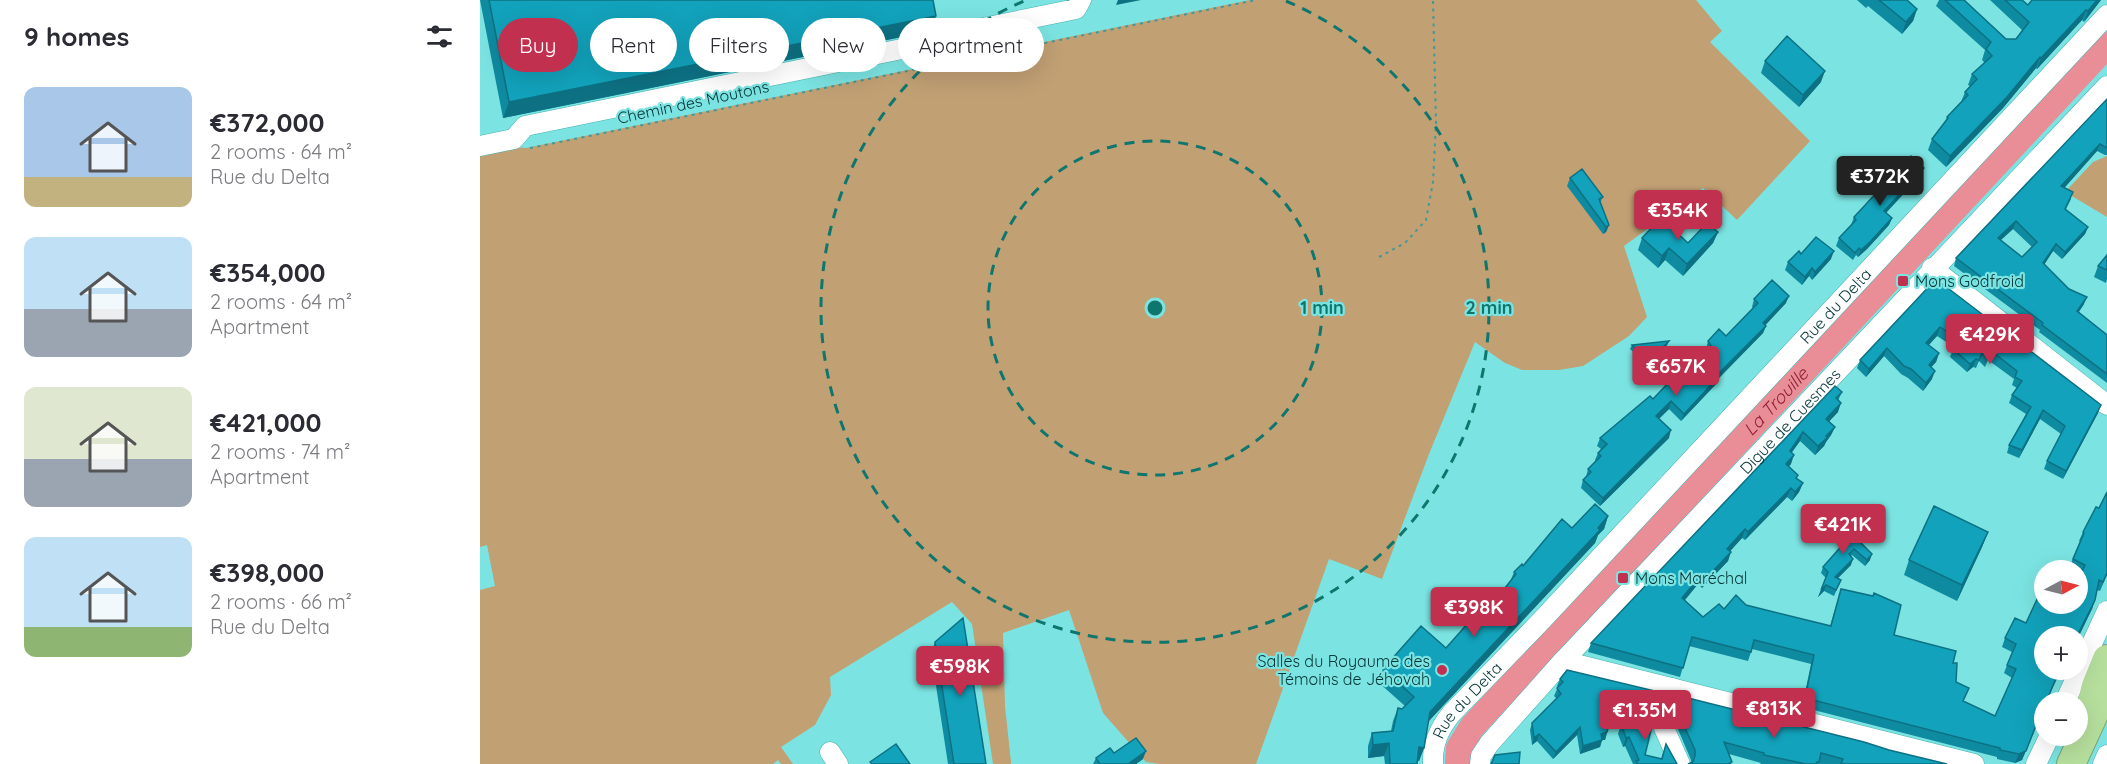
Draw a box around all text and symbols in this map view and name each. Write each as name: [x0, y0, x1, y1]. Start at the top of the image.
chip: Buy: [498, 18, 578, 72]
chip: Rent: [590, 18, 677, 72]
chip: Filters: [689, 18, 789, 72]
chip: New: [801, 18, 886, 72]
chip: Apartment: [898, 18, 1044, 72]
text: 9 homes: [24, 20, 129, 53]
icon: filters: [423, 20, 456, 53]
street label: Chemin des Moutons: [615, 76, 771, 128]
text: €372,000: [210, 106, 324, 139]
icon: home: [72, 111, 144, 183]
text: 2 rooms · 64 m²: [210, 139, 352, 164]
pin: €372K: [1838, 156, 1922, 207]
text: €372K: [1851, 163, 1909, 188]
text: Rue du Delta: [210, 164, 330, 189]
pin: €354K: [1636, 190, 1720, 241]
text: €354K: [1648, 197, 1708, 222]
text: €354,000: [210, 256, 326, 289]
icon: home: [72, 261, 144, 333]
street label: Rue du Delta: [1795, 264, 1875, 348]
place label: Mons Godfroid: [1915, 271, 2024, 291]
marker: Mons Godfroid: [1896, 274, 1910, 288]
text: 2 rooms · 64 m²: [210, 289, 352, 314]
text: 1 min: [1300, 296, 1344, 319]
text: 2 min: [1466, 296, 1512, 319]
centre of rings: [1145, 298, 1165, 318]
text: Apartment: [210, 314, 310, 339]
pin: €429K: [1948, 314, 2032, 365]
text: €429K: [1960, 321, 2020, 346]
pin: €657K: [1634, 346, 1718, 397]
text: €657K: [1646, 353, 1706, 378]
water label: La Trouille: [1738, 362, 1813, 440]
street label: Digue de Cuesmes: [1735, 364, 1845, 478]
text: €421,000: [210, 406, 322, 439]
icon: home: [72, 411, 144, 483]
text: 2 rooms · 74 m²: [210, 439, 350, 464]
text: Apartment: [210, 464, 310, 489]
pin: €421K: [1801, 504, 1885, 555]
text: €421K: [1815, 511, 1871, 536]
text: €398,000: [210, 556, 324, 589]
north arrow: [2034, 560, 2088, 614]
map controls: [2034, 560, 2088, 746]
icon: home: [72, 561, 144, 633]
place label: Mons Maréchal: [1635, 568, 1748, 588]
marker: Mons Maréchal: [1616, 571, 1630, 585]
pin: €398K: [1432, 587, 1516, 638]
text: 2 rooms · 66 m²: [210, 589, 352, 614]
text: €398K: [1445, 594, 1503, 619]
text: Rue du Delta: [210, 614, 330, 639]
button: +: [2034, 626, 2088, 680]
pin: €598K: [918, 646, 1002, 697]
place label: Salles du Royaume des Témoins de Jéhovah: [1258, 651, 1430, 689]
text: €598K: [930, 653, 990, 678]
street label: Rue du Delta: [1428, 658, 1506, 742]
marker: Salles du Royaume des Témoins de Jéhovah: [1435, 663, 1449, 677]
pin: €813K: [1732, 688, 1816, 739]
pin: €1.35M: [1596, 690, 1694, 741]
button: −: [2034, 692, 2088, 746]
text: €813K: [1746, 695, 1802, 720]
text: €1.35M: [1613, 697, 1677, 722]

